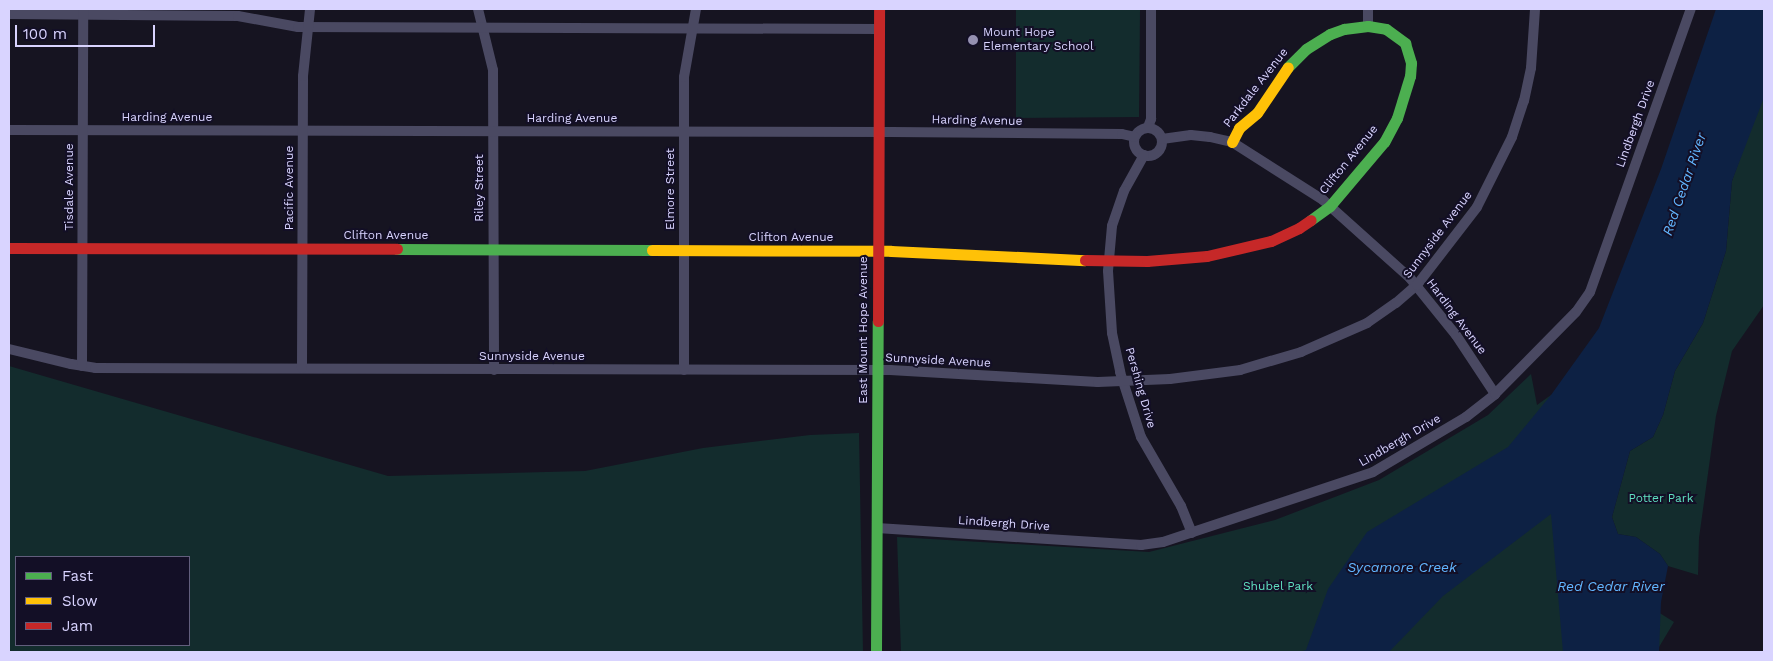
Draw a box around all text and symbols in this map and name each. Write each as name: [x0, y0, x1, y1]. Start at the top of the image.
scale bar: [18, 15, 158, 47]
text: 100 m: [23, 25, 67, 43]
place label: Mount Hope Elementary School: [983, 26, 1094, 54]
marker: Mount Hope Elementary School: [967, 34, 979, 46]
street label: Parkdale Avenue: [1220, 45, 1292, 131]
street label: Lindbergh Drive: [1613, 78, 1659, 170]
street label: Harding Avenue: [121, 111, 213, 125]
street label: Harding Avenue: [526, 112, 618, 126]
street label: Harding Avenue: [931, 113, 1023, 129]
street label: Clifton Avenue: [1317, 122, 1381, 198]
water label: Red Cedar River: [1659, 130, 1709, 238]
street label: Tisdale Avenue: [63, 143, 77, 231]
street label: Pacific Avenue: [283, 145, 297, 231]
street label: Elmore Street: [664, 148, 678, 230]
street label: Riley Street: [473, 154, 487, 222]
street label: Sunnyside Avenue: [1400, 188, 1476, 282]
street label: Clifton Avenue: [343, 229, 429, 243]
street label: Clifton Avenue: [748, 231, 834, 245]
street label: East Mount Hope Avenue: [857, 256, 871, 404]
street label: Harding Avenue: [1423, 276, 1489, 358]
street label: Pershing Drive: [1122, 346, 1158, 430]
street label: Sunnyside Avenue: [479, 350, 585, 364]
street label: Sunnyside Avenue: [885, 351, 991, 371]
street label: Lindbergh Drive: [1357, 412, 1443, 470]
park label: Potter Park: [1628, 492, 1694, 506]
street label: Lindbergh Drive: [958, 514, 1050, 534]
legend: [15, 556, 190, 646]
water label: Sycamore Creek: [1347, 559, 1457, 575]
text: Fast: [62, 567, 93, 585]
water label: Red Cedar River: [1557, 578, 1665, 594]
park label: Shubel Park: [1243, 580, 1313, 594]
text: Slow: [62, 592, 98, 610]
text: Jam: [62, 617, 93, 635]

